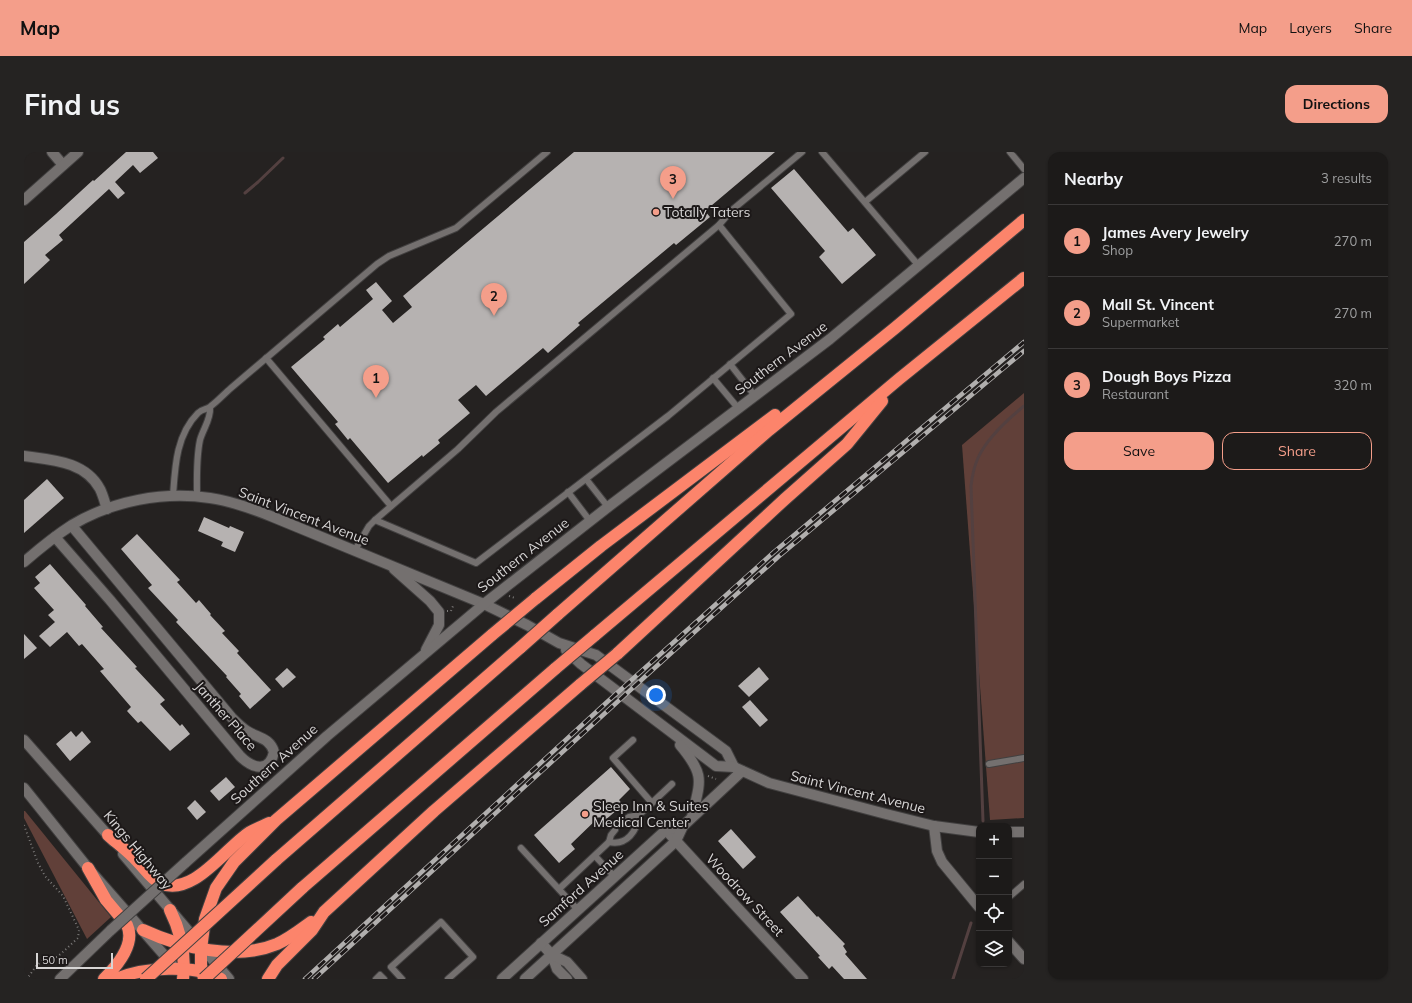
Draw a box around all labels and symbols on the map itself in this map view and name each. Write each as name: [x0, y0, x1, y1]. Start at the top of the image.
pin: 3: [660, 166, 686, 199]
place label: Totally Taters: [664, 203, 751, 221]
marker: Totally Taters: [651, 207, 661, 217]
pin: 2: [481, 283, 507, 316]
street label: Southern Avenue: [731, 317, 831, 399]
pin: 1: [363, 365, 389, 398]
street label: Saint Vincent Avenue: [236, 483, 372, 549]
street label: Southern Avenue: [474, 514, 572, 596]
street label: Janther Place: [191, 678, 261, 754]
your location: [646, 685, 666, 705]
street label: Southern Avenue: [227, 720, 321, 808]
street label: Saint Vincent Avenue: [789, 767, 927, 817]
place label: Sleep Inn & Suites Medical Center: [593, 797, 709, 831]
street label: Kings Highway: [100, 807, 177, 894]
marker: Sleep Inn & Suites Medical Center: [580, 809, 590, 819]
street label: Samford Avenue: [535, 845, 627, 931]
street label: Woodrow Street: [702, 850, 788, 940]
scale bar: [36, 951, 113, 970]

